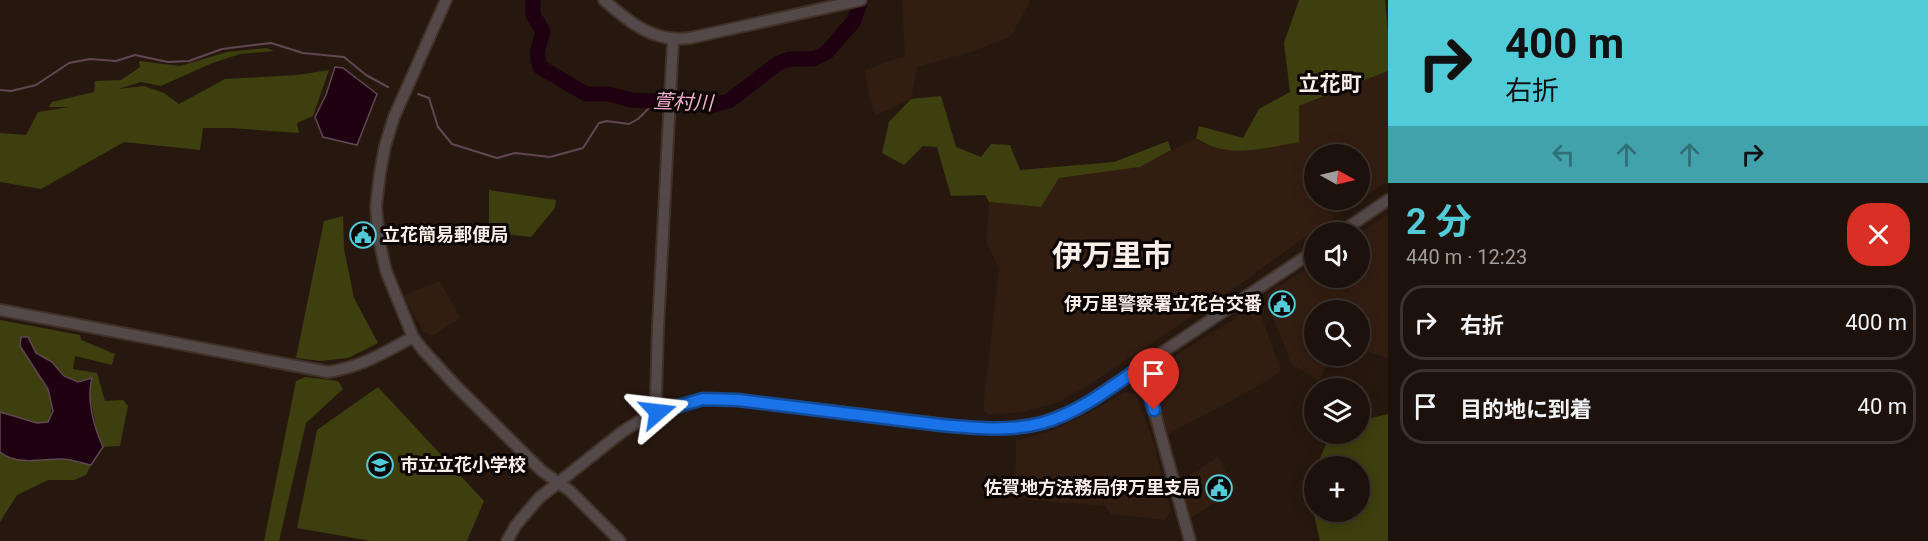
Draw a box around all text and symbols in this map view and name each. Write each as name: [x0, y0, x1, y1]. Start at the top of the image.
text: 400 m: [1505, 19, 1624, 68]
icon: right: [1406, 24, 1484, 102]
district label: 立花町: [1299, 72, 1362, 96]
text: 右折: [1505, 75, 1559, 107]
water label: 萱村川: [653, 89, 715, 115]
icon: left: [1547, 138, 1580, 171]
icon: ahead: [1610, 138, 1643, 171]
icon: ahead: [1673, 138, 1706, 171]
icon: right: [1736, 138, 1769, 171]
north arrow: [1304, 144, 1370, 210]
map controls: [1304, 144, 1370, 522]
text: 2 分: [1406, 201, 1472, 243]
button: close: [1847, 203, 1910, 266]
public building icon: 立花簡易郵便局: [348, 220, 378, 250]
button: sound: [1304, 222, 1370, 288]
place label: 立花簡易郵便局: [382, 224, 508, 245]
district label: 伊万里市: [1052, 238, 1172, 273]
text: 440 m · 12:23: [1406, 245, 1527, 269]
public building icon: 伊万里警察署立花台交番: [1267, 289, 1297, 319]
place label: 伊万里警察署立花台交番: [1064, 293, 1262, 314]
button: search: [1304, 300, 1370, 366]
icon: right: [1409, 306, 1442, 339]
text: 400 m: [1845, 310, 1907, 335]
text: 右折: [1460, 313, 1504, 338]
pin: [1128, 348, 1179, 410]
icon: arrive: [1137, 357, 1170, 390]
button: layers: [1304, 378, 1370, 444]
position arrow: [626, 380, 690, 444]
icon: arrive: [1409, 390, 1442, 423]
text: 40 m: [1858, 394, 1907, 419]
text: 目的地に到着: [1460, 397, 1592, 422]
school or university icon: 市立立花小学校: [365, 450, 395, 480]
place label: 市立立花小学校: [400, 454, 526, 475]
button: +: [1304, 456, 1370, 522]
public building icon: 佐賀地方法務局伊万里支局: [1204, 473, 1234, 503]
place label: 佐賀地方法務局伊万里支局: [984, 477, 1200, 498]

